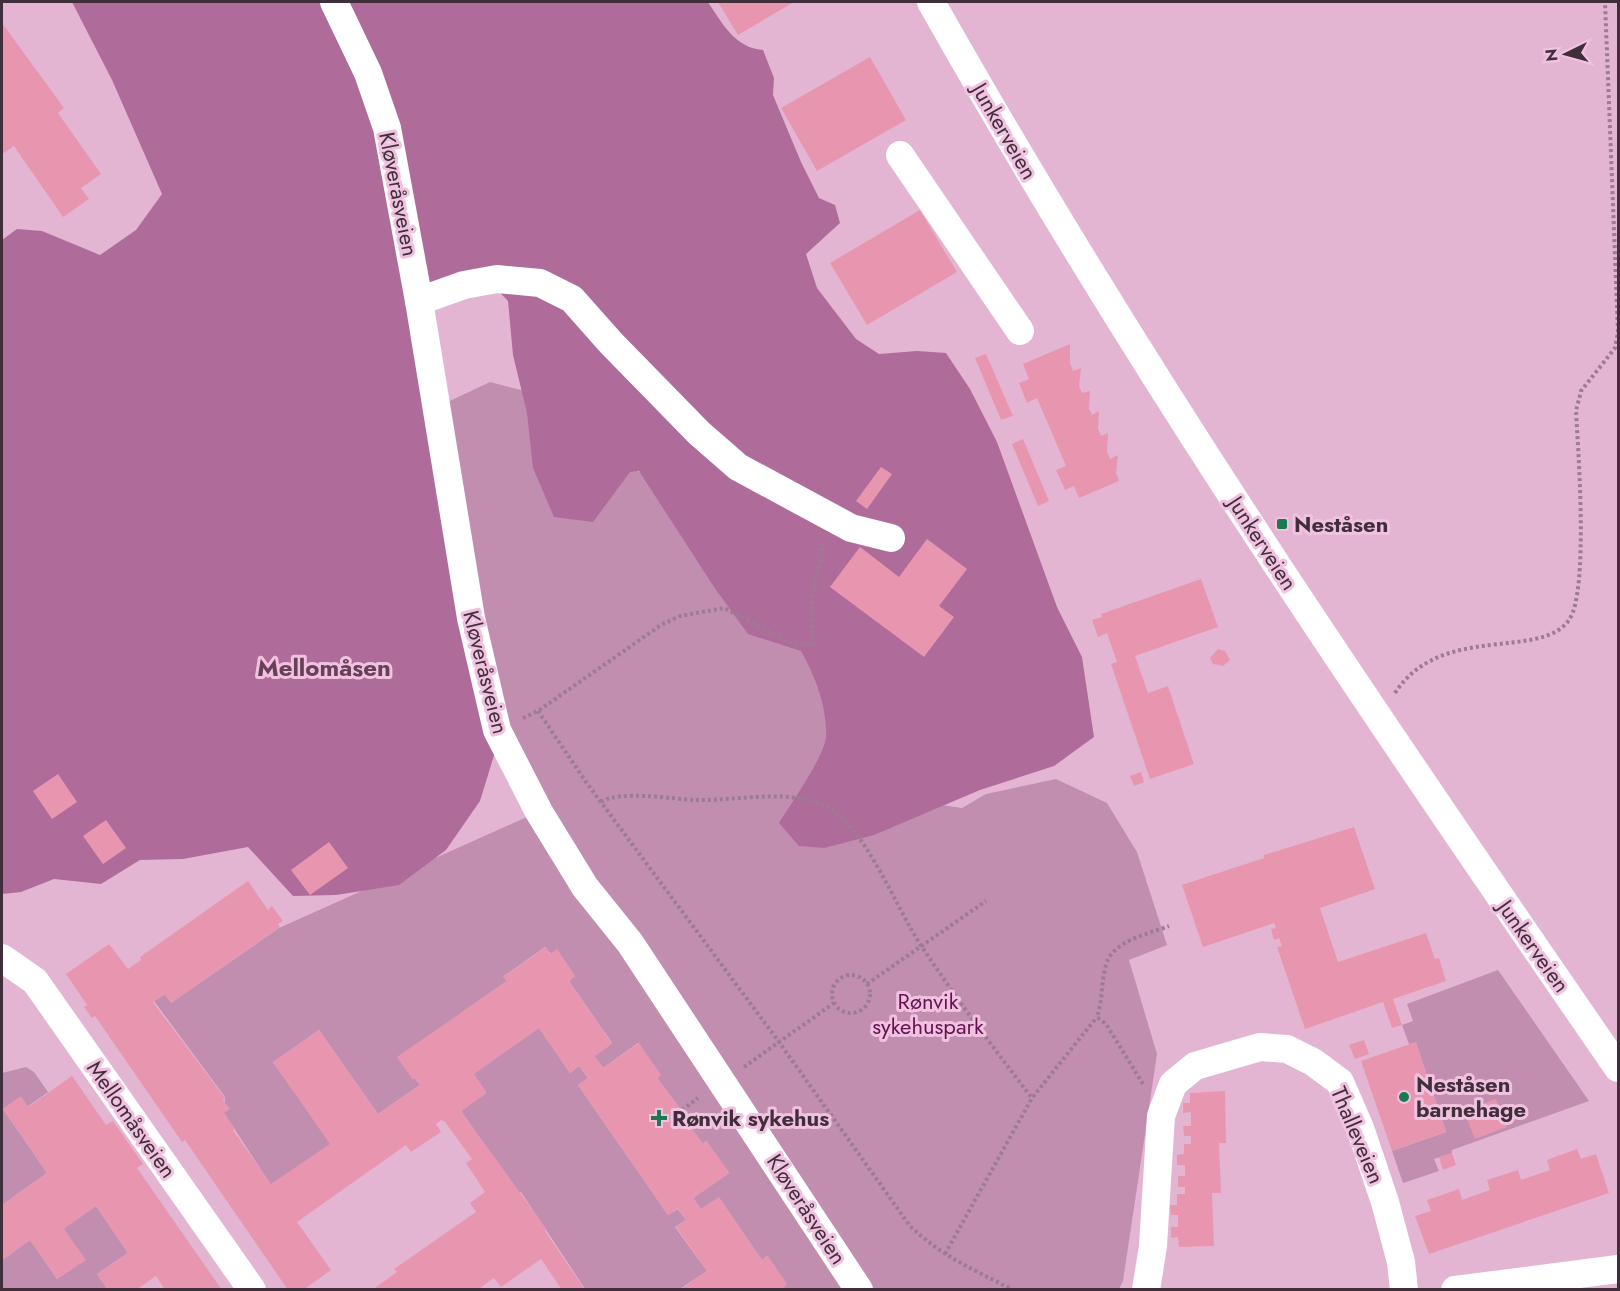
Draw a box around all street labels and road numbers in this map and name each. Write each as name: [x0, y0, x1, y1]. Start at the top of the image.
street label: Junkerveien: [963, 74, 1045, 185]
street label: Kløveråsveien: [371, 129, 427, 259]
street label: Junkerveien: [1219, 487, 1305, 596]
street label: Kløveråsveien: [455, 607, 517, 737]
street label: Junkerveien: [1489, 891, 1578, 999]
street label: Mellomåsveien: [80, 1054, 184, 1184]
street label: Thalleveien: [1323, 1081, 1393, 1189]
street label: Kløveråsveien: [759, 1147, 855, 1271]

